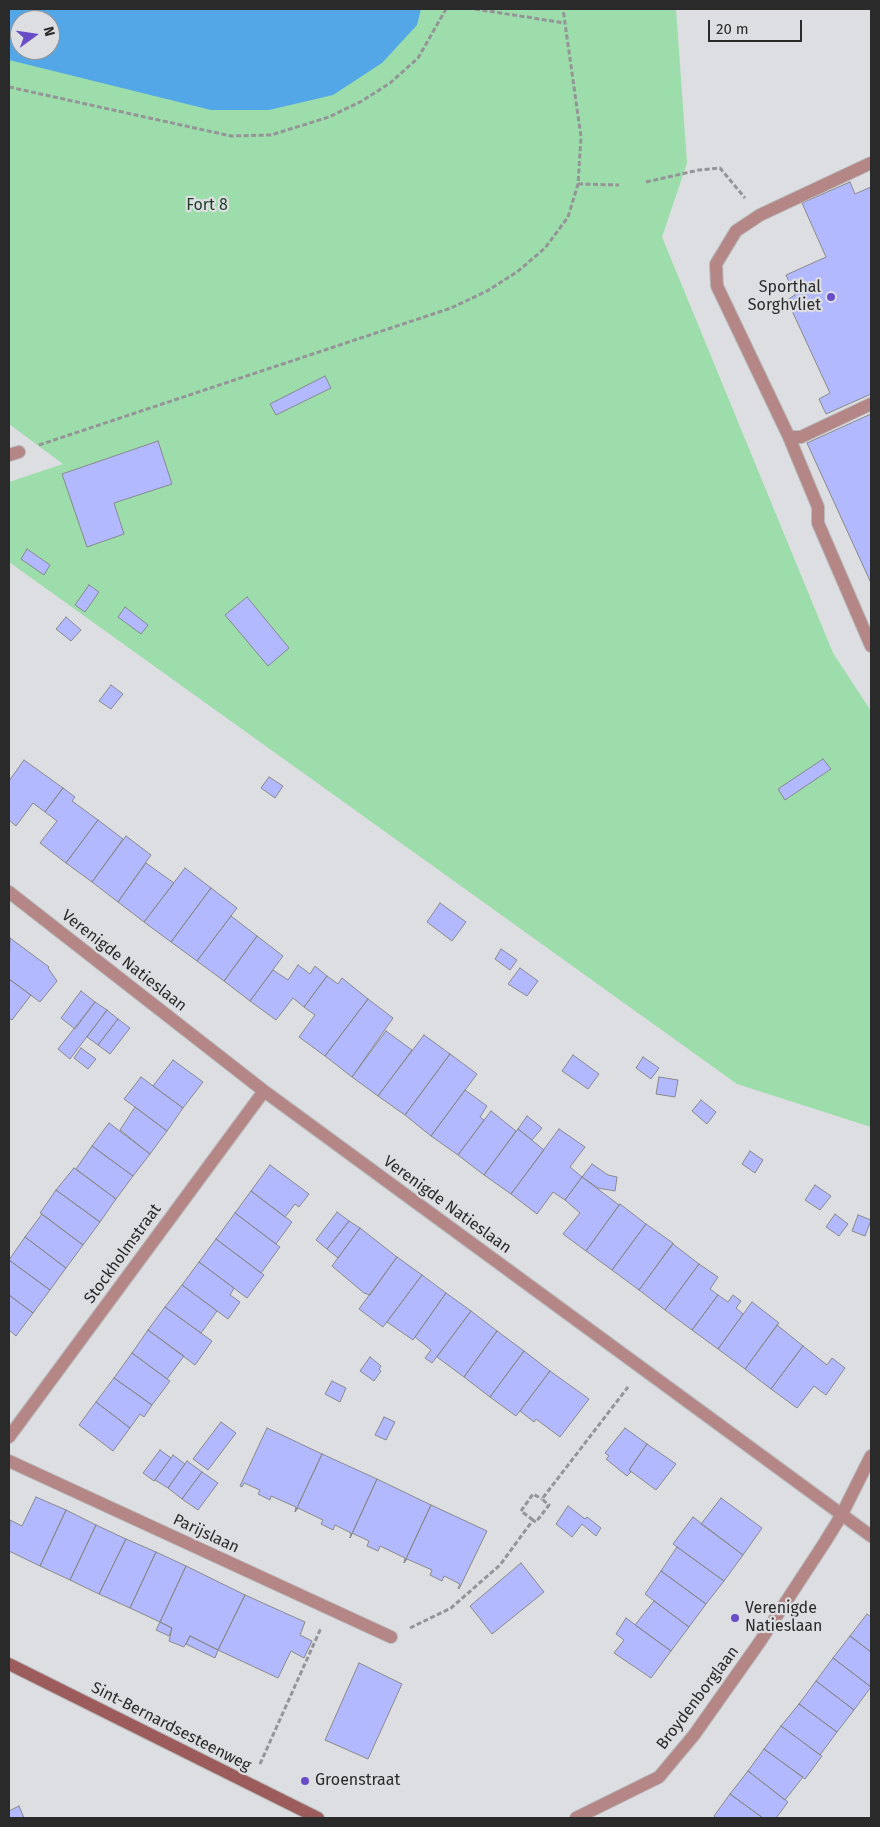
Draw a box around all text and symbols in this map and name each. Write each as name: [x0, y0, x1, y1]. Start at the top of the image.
north arrow: [10, 10, 60, 60]
scale bar: [710, 10, 804, 42]
text: 20 m: [716, 20, 749, 38]
text: N: [40, 25, 58, 38]
park label: Fort 8: [186, 196, 228, 216]
place label: Sporthal Sorghvliet: [748, 278, 821, 316]
marker: Sporthal Sorghvliet: [825, 291, 837, 303]
street label: Verenigde Natieslaan: [58, 906, 190, 1016]
street label: Verenigde Natieslaan: [379, 1152, 515, 1258]
street label: Stockholmstraat: [80, 1200, 166, 1308]
street label: Parijslaan: [170, 1510, 242, 1558]
place label: Verenigde Natieslaan: [745, 1599, 822, 1637]
marker: Verenigde Natieslaan: [729, 1612, 741, 1624]
street label: Broydenborglaan: [653, 1642, 743, 1754]
street label: Sint-Bernardsesteenweg: [88, 1678, 254, 1776]
place label: Groenstraat: [315, 1771, 400, 1791]
marker: Groenstraat: [299, 1775, 311, 1787]

